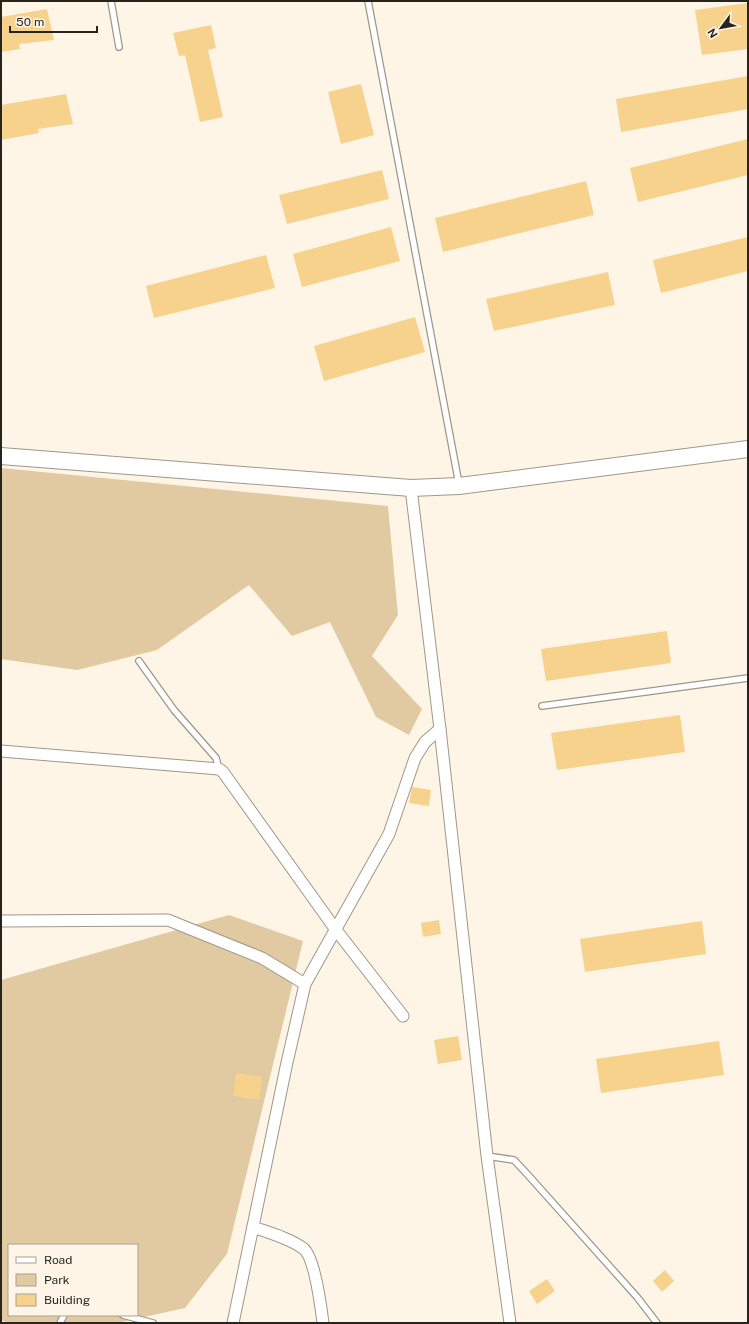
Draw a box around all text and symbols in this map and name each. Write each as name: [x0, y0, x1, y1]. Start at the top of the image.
scale bar: [10, 8, 97, 34]
north arrow: [701, 8, 741, 48]
text: 50 m: [16, 15, 44, 29]
text: N: [705, 26, 720, 40]
legend: [8, 1244, 138, 1316]
text: Road: [44, 1253, 72, 1267]
text: Park: [44, 1273, 70, 1287]
text: Building: [44, 1293, 90, 1307]

